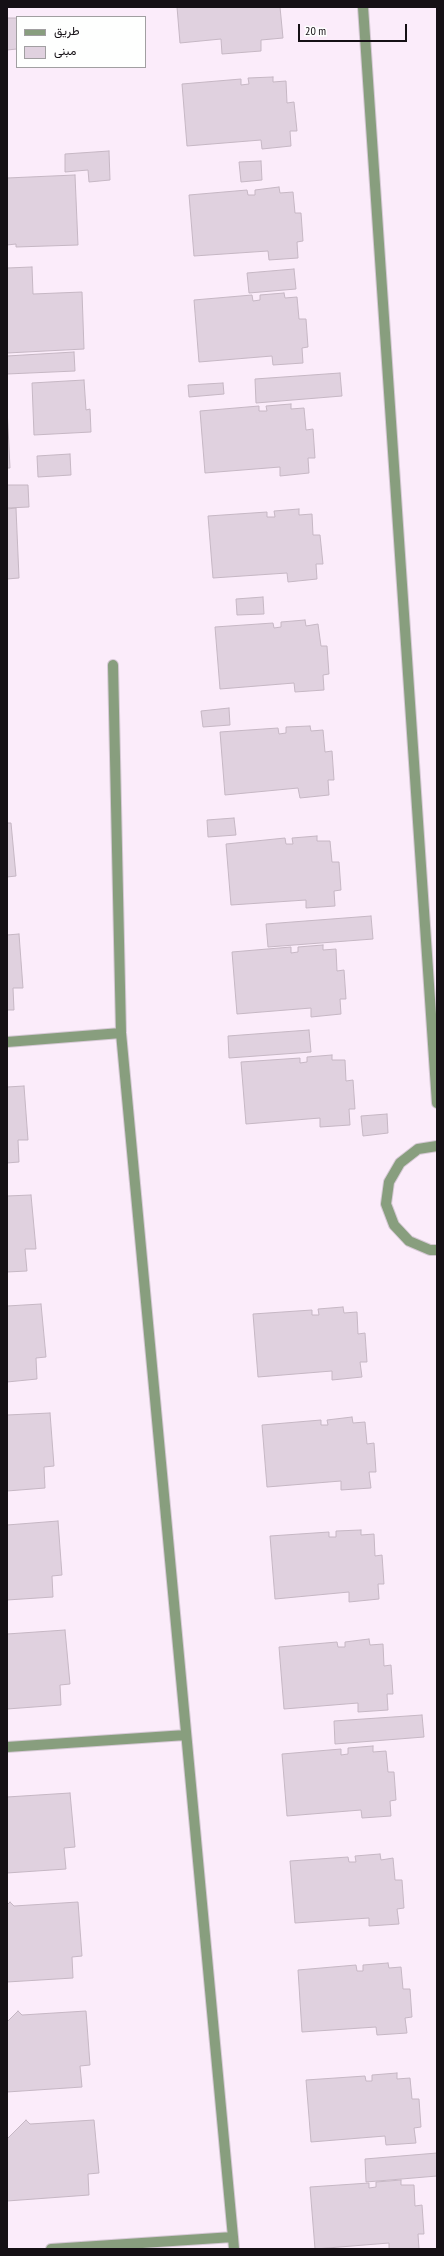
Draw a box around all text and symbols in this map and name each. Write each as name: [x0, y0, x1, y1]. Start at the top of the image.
legend: [16, 16, 146, 68]
scale bar: [300, 16, 409, 42]
text: طريق: [54, 23, 79, 38]
text: 20 m: [305, 23, 326, 38]
text: مبنى: [54, 43, 76, 58]

